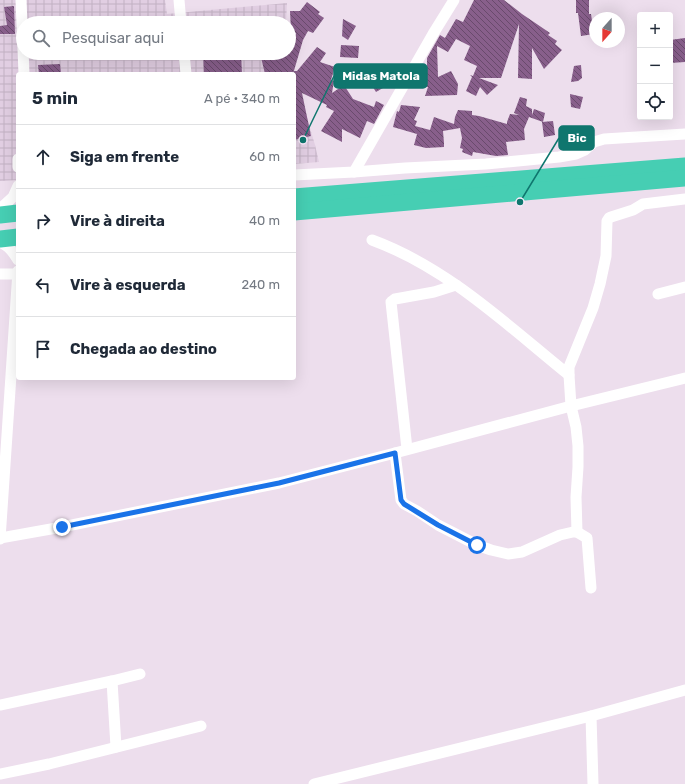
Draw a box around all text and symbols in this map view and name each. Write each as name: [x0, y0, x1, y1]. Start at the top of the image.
north arrow: [589, 12, 625, 48]
map controls: [637, 12, 673, 120]
button: +: [637, 12, 673, 48]
search box: [16, 16, 296, 60]
icon: search: [30, 27, 52, 49]
text: Pesquisar aqui: [62, 29, 164, 47]
button: −: [637, 48, 673, 84]
callout: Midas Matola: [334, 64, 427, 88]
text: Midas Matola: [342, 69, 420, 83]
button: locate: [637, 84, 673, 120]
text: 5 min: [32, 88, 78, 108]
text: A pé · 340 m: [204, 91, 280, 106]
callout: Bic: [559, 126, 594, 150]
text: Bic: [568, 131, 586, 145]
icon: ahead: [32, 146, 54, 168]
text: Siga em frente: [70, 148, 179, 166]
text: 60 m: [249, 149, 280, 164]
icon: right: [32, 210, 54, 232]
text: Vire à direita: [70, 212, 165, 230]
text: 40 m: [249, 213, 280, 228]
icon: left: [32, 274, 54, 296]
text: Vire à esquerda: [70, 276, 186, 294]
text: 240 m: [241, 277, 280, 292]
icon: arrive: [32, 338, 54, 360]
text: Chegada ao destino: [70, 340, 217, 358]
route end: [53, 518, 71, 536]
route start: [468, 536, 486, 554]

